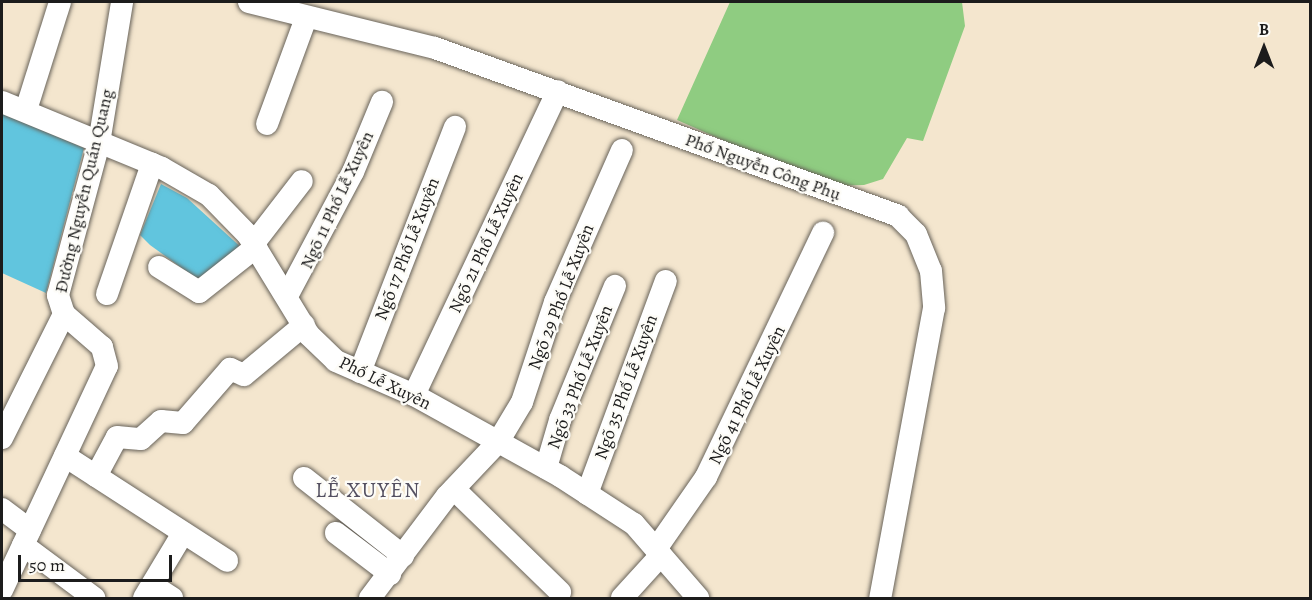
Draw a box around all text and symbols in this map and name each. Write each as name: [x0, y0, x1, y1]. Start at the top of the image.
north arrow: [1234, 18, 1294, 78]
text: B: [1259, 19, 1269, 41]
street label: Đường Nguyễn Quán Quang: [50, 87, 118, 295]
street label: Ngõ 11 Phố Lễ Xuyên: [296, 128, 378, 272]
street label: Phố Nguyễn Công Phụ: [682, 129, 844, 205]
street label: Ngõ 21 Phố Lễ Xuyên: [444, 170, 528, 316]
street label: Ngõ 17 Phố Lễ Xuyên: [370, 175, 444, 323]
street label: Ngõ 29 Phố Lễ Xuyên: [523, 221, 599, 373]
street label: Ngõ 33 Phố Lễ Xuyên: [543, 302, 617, 452]
street label: Ngõ 35 Phố Lễ Xuyên: [590, 312, 662, 462]
street label: Ngõ 41 Phố Lễ Xuyên: [704, 322, 790, 468]
street label: Phố Lễ Xuyên: [335, 351, 435, 415]
district label: LỄ XUYÊN: [315, 477, 421, 503]
scale bar: [21, 543, 176, 581]
text: 50 m: [29, 553, 65, 577]

